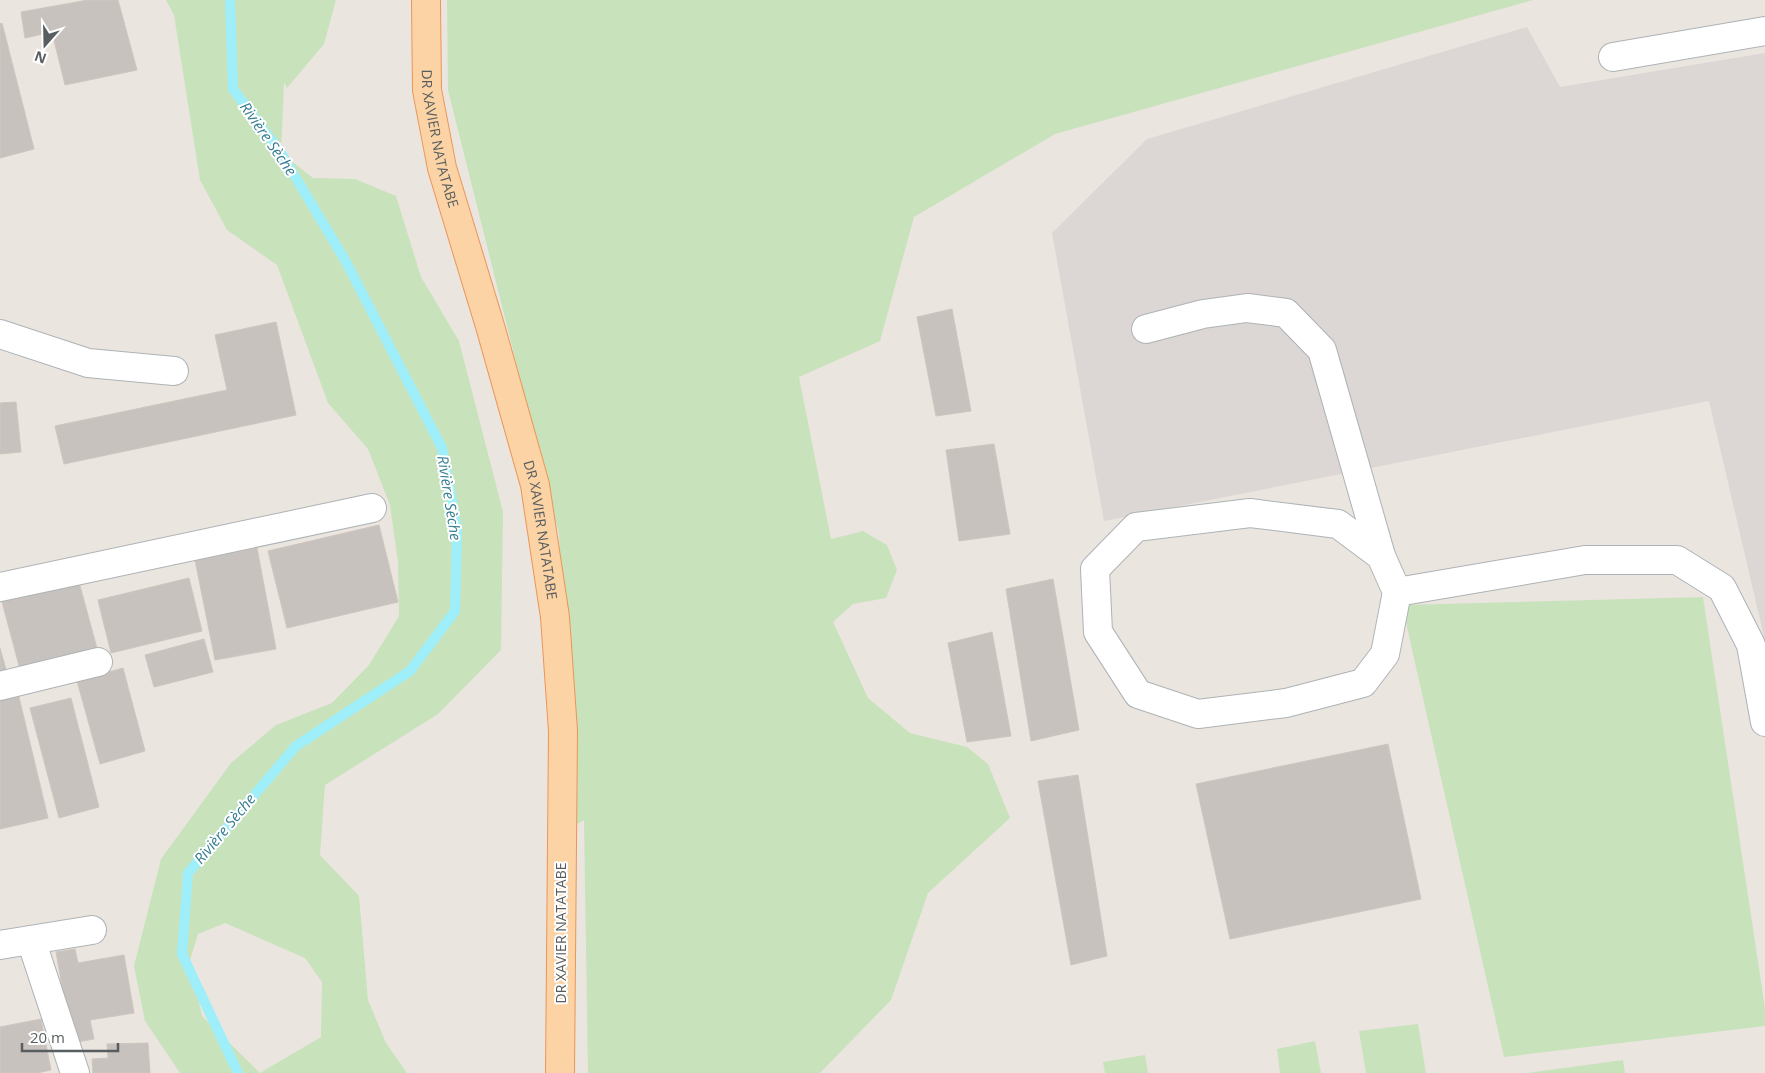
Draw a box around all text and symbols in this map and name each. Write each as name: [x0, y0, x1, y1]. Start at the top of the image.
north arrow: [20, 20, 70, 70]
text: N: [32, 47, 49, 69]
street label: DR XAVIER NATATABE: [418, 69, 464, 210]
water label: Rivière Sèche: [236, 98, 302, 180]
water label: Rivière Sèche: [433, 454, 467, 542]
street label: DR XAVIER NATATABE: [519, 458, 562, 601]
water label: Rivière Sèche: [189, 789, 260, 868]
street label: DR XAVIER NATATABE: [551, 862, 570, 1004]
scale bar: [22, 1020, 119, 1052]
text: 20 m: [30, 1027, 65, 1047]

